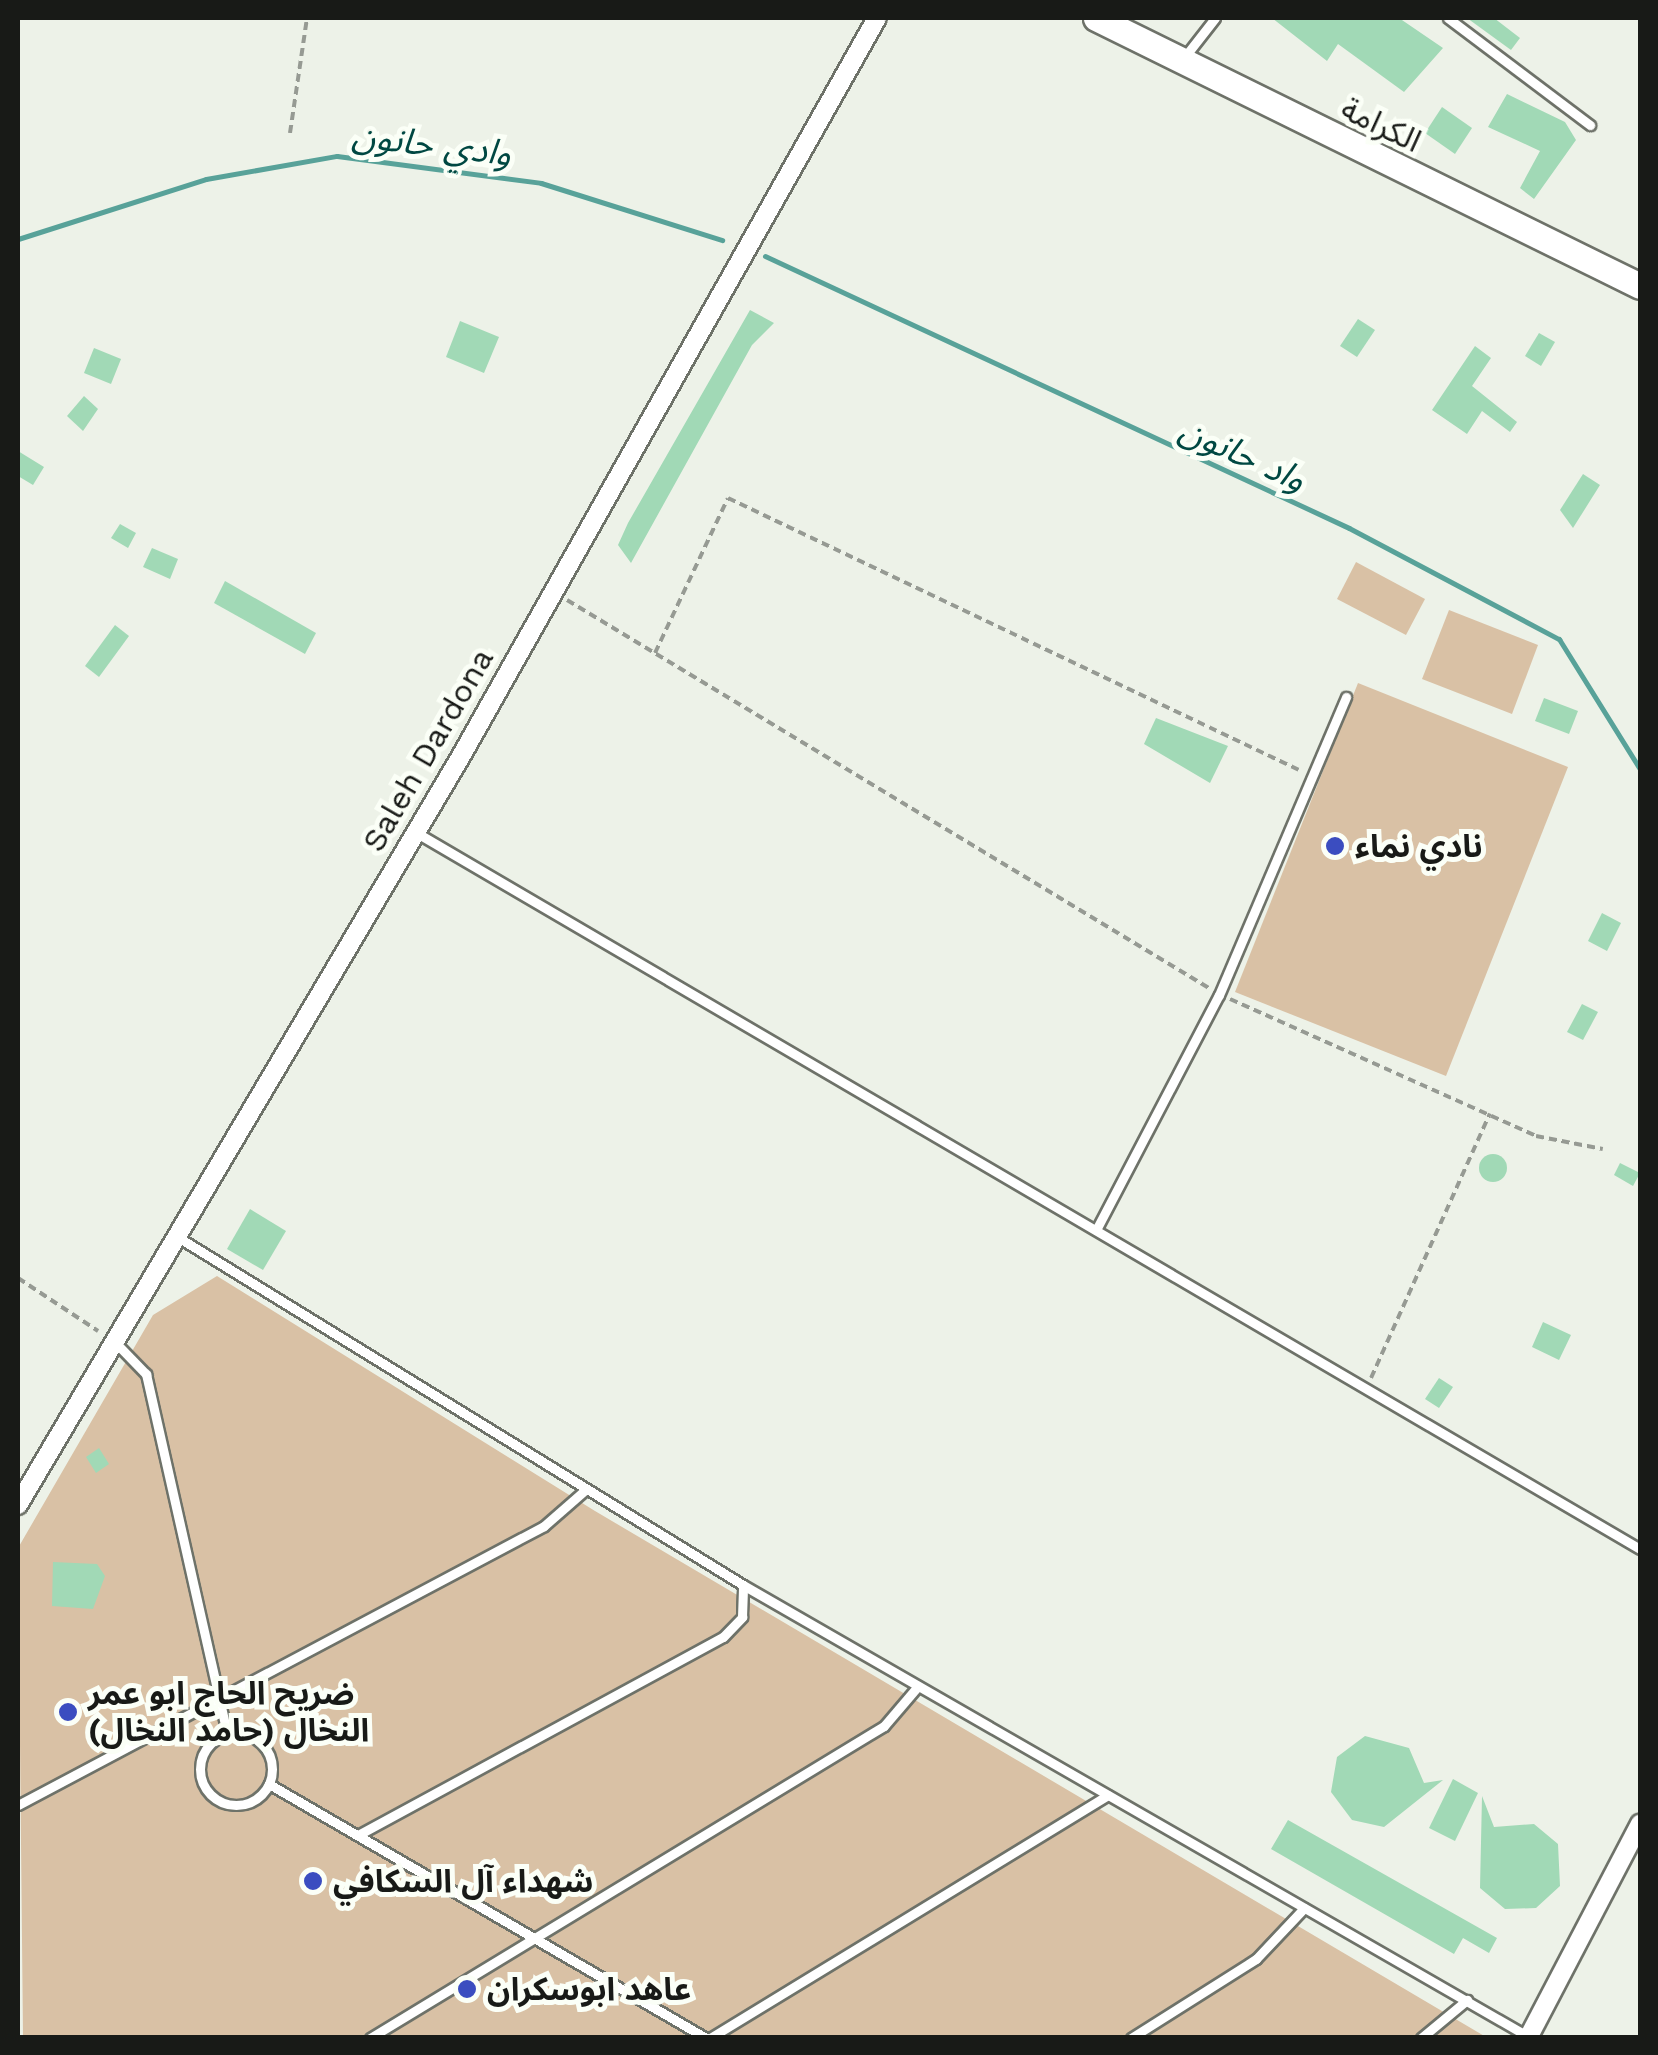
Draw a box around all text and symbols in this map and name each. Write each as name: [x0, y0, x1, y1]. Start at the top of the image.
street label: الكرامة: [1335, 89, 1427, 161]
water label: وادي حانون: [350, 113, 514, 175]
water label: واد حانون: [1174, 408, 1312, 500]
street label: Saleh Dardona: [354, 642, 502, 858]
place label: نادي نماء: [1355, 827, 1483, 865]
marker: نادي نماء: [1324, 835, 1346, 857]
place label: ضريح الحاج ابو عمر النخال (حامد النخال): [88, 1675, 369, 1750]
marker: ضريح الحاج ابو عمر النخال (حامد النخال): [57, 1701, 79, 1723]
place label: شهداء آل السكافي: [333, 1862, 593, 1900]
marker: شهداء آل السكافي: [302, 1870, 324, 1892]
place label: عاهد ابوسكران: [487, 1970, 691, 2008]
marker: عاهد ابوسكران: [456, 1978, 478, 2000]

